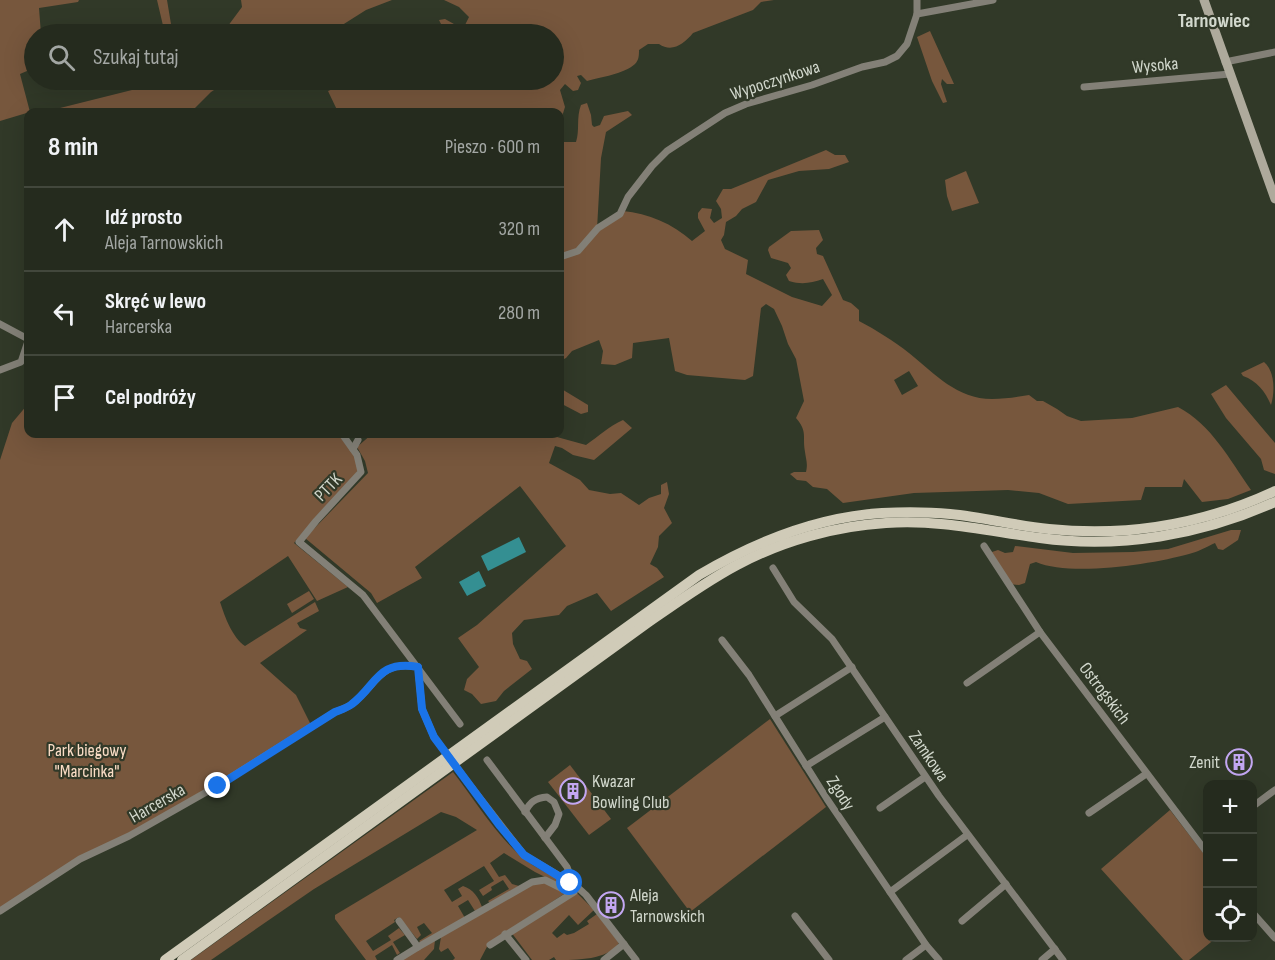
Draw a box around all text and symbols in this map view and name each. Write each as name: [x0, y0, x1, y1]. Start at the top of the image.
district label: Tarnowiec: [1178, 9, 1250, 33]
search box: [24, 24, 564, 90]
icon: search: [45, 41, 78, 74]
text: Szukaj tutaj: [93, 44, 179, 71]
street label: Wysoka: [1131, 53, 1179, 78]
street label: Wypoczynkowa: [728, 56, 822, 105]
text: 8 min: [48, 132, 98, 163]
text: Pieszo · 600 m: [445, 135, 540, 159]
text: Idź prosto: [105, 204, 182, 231]
icon: ahead: [48, 213, 81, 246]
text: 320 m: [498, 217, 540, 241]
text: Aleja Tarnowskich: [105, 231, 223, 255]
text: Skręć w lewo: [105, 288, 206, 315]
icon: left: [48, 297, 81, 330]
text: 280 m: [498, 301, 540, 325]
text: Harcerska: [105, 315, 172, 339]
icon: arrive: [48, 381, 81, 414]
text: Cel podróży: [105, 384, 196, 411]
street label: PTTK: [310, 469, 347, 506]
street label: Ostrogskich: [1075, 658, 1135, 728]
street label: Zamkowa: [904, 727, 953, 786]
park label: Park biegowy "Marcinka": [48, 740, 126, 782]
building icon: Zenit: [1224, 747, 1254, 777]
place label: Zenit: [1189, 752, 1221, 773]
place label: Kwazar Bowling Club: [592, 771, 669, 813]
route end: [204, 772, 230, 798]
street label: Zgody: [822, 772, 859, 814]
building icon: Kwazar Bowling Club: [558, 776, 588, 806]
street label: Harcerska: [126, 779, 189, 828]
map controls: [1203, 780, 1257, 942]
button: +: [1203, 780, 1257, 834]
button: −: [1203, 834, 1257, 888]
route start: [556, 869, 582, 895]
place label: Aleja Tarnowskich: [629, 885, 705, 927]
button: locate: [1203, 888, 1257, 942]
building icon: Aleja Tarnowskich: [596, 890, 626, 920]

